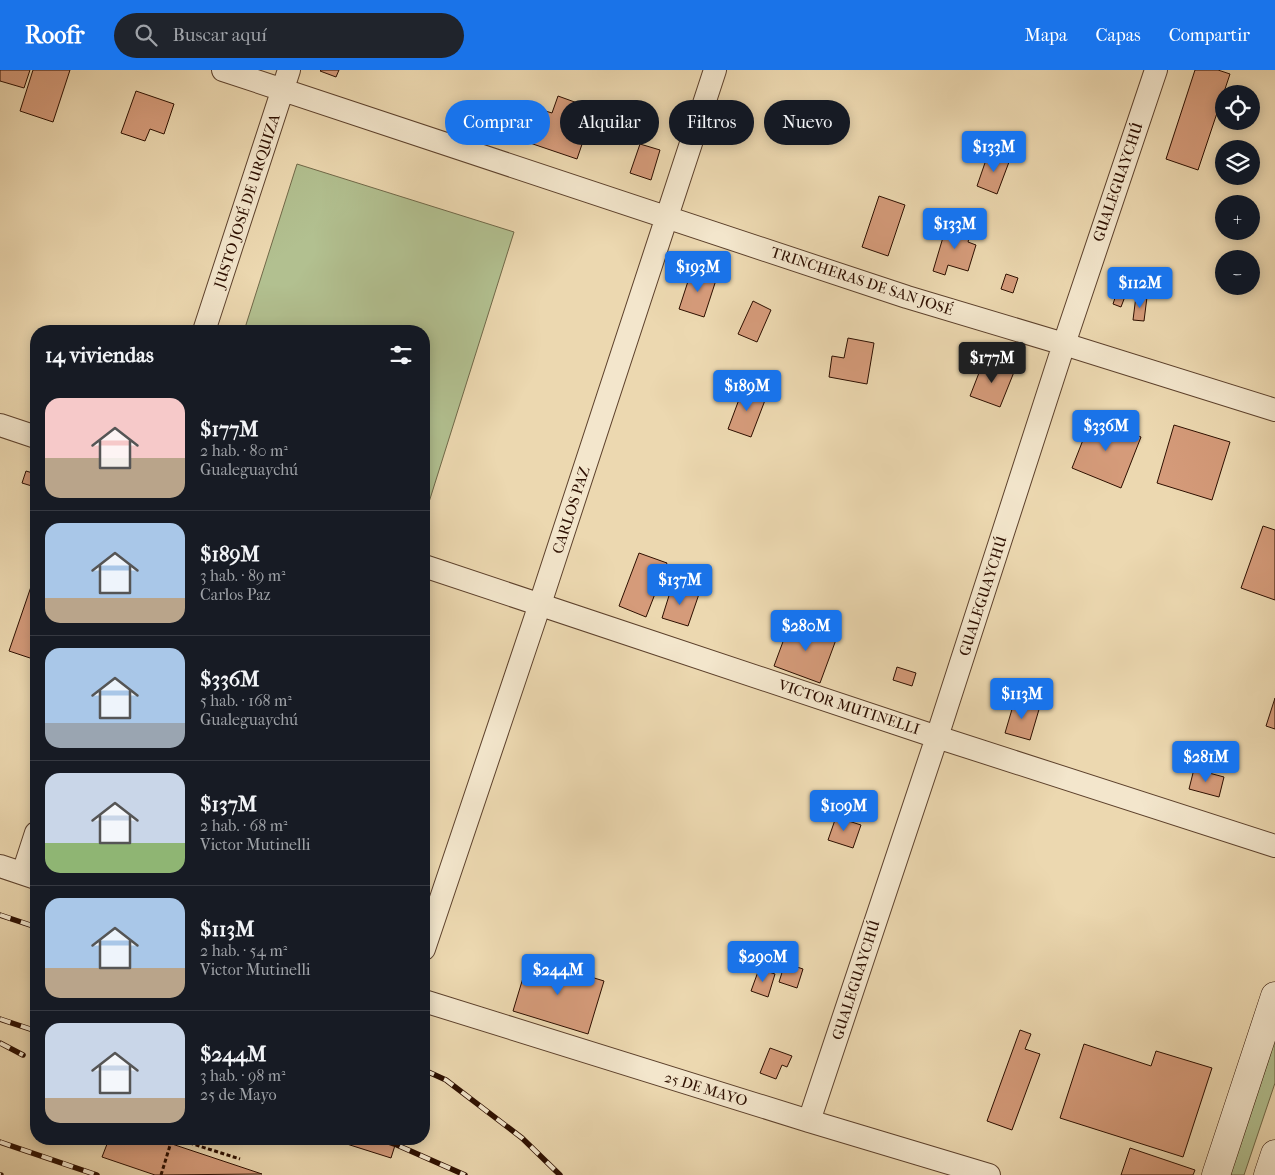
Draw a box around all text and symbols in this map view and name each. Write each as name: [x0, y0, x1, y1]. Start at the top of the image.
search box: [114, 13, 464, 58]
text: Roofr: [25, 21, 84, 49]
icon: search: [132, 21, 160, 49]
text: Buscar aquí: [172, 24, 267, 46]
text: Mapa: [1025, 25, 1067, 46]
text: Capas: [1095, 25, 1141, 46]
text: Compartir: [1169, 25, 1250, 46]
map controls: [1215, 85, 1260, 295]
button: locate: [1215, 85, 1260, 130]
chip: Comprar: [445, 100, 550, 145]
chip: Alquilar: [560, 100, 659, 145]
chip: Filtros: [669, 100, 754, 145]
chip: Nuevo: [764, 100, 850, 145]
street label: JUSTO JOSÉ DE URQUIZA: [210, 111, 284, 291]
street label: GUALEGUAYCHÚ: [1089, 120, 1147, 244]
pin: $133M: [959, 131, 1029, 173]
text: $133M: [973, 137, 1015, 156]
button: layers: [1215, 140, 1260, 185]
button: +: [1215, 195, 1260, 240]
pin: $133M: [920, 208, 990, 250]
text: $133M: [934, 214, 976, 233]
street label: TRINCHERAS DE SAN JOSÉ: [769, 243, 955, 319]
pin: $193M: [663, 250, 733, 293]
button: −: [1215, 250, 1260, 295]
text: $193M: [676, 257, 720, 276]
pin: $112M: [1105, 266, 1175, 309]
text: $112M: [1118, 273, 1162, 292]
icon: filters: [387, 341, 415, 369]
pin: $177M: [957, 342, 1027, 384]
text: 14 viviendas: [45, 343, 154, 367]
text: $177M: [970, 348, 1014, 367]
pin: $189M: [712, 370, 782, 412]
text: $189M: [724, 376, 770, 395]
pin: $336M: [1071, 410, 1141, 452]
text: $336M: [1083, 416, 1129, 435]
text: $177M: [200, 417, 259, 441]
icon: home: [85, 418, 145, 478]
text: 2 hab. · 80 m²: [200, 441, 288, 460]
text: Gualeguaychú: [200, 460, 298, 479]
street label: CARLOS PAZ: [548, 464, 594, 556]
street label: GUALEGUAYCHÚ: [955, 533, 1011, 658]
text: $189M: [200, 542, 260, 566]
icon: home: [85, 543, 145, 603]
pin: $137M: [645, 564, 715, 606]
text: 3 hab. · 89 m²: [200, 566, 286, 585]
text: $137M: [658, 570, 702, 589]
text: Carlos Paz: [200, 585, 271, 604]
pin: $280M: [771, 610, 841, 652]
text: $280M: [782, 616, 830, 635]
text: $336M: [200, 667, 259, 691]
icon: home: [85, 668, 145, 728]
street label: VICTOR MUTINELLI: [775, 675, 922, 738]
pin: $113M: [987, 678, 1057, 720]
text: $113M: [1001, 684, 1043, 703]
text: 5 hab. · 168 m²: [200, 691, 292, 710]
text: Gualeguaychú: [200, 710, 298, 729]
pin: $281M: [1171, 740, 1241, 783]
text: $281M: [1183, 747, 1229, 766]
pin: $109M: [809, 790, 879, 832]
text: $137M: [200, 792, 257, 816]
icon: home: [85, 793, 145, 853]
text: $109M: [821, 796, 867, 815]
text: 2 hab. · 68 m²: [200, 816, 288, 835]
text: Victor Mutinelli: [200, 835, 311, 854]
text: $113M: [200, 917, 254, 941]
street label: GUALEGUAYCHÚ: [828, 917, 884, 1042]
icon: home: [85, 918, 145, 978]
pin: $290M: [728, 940, 798, 983]
text: 2 hab. · 54 m²: [200, 941, 287, 960]
text: $290M: [739, 947, 787, 966]
pin: $244M: [523, 954, 593, 996]
text: Victor Mutinelli: [200, 960, 311, 979]
text: $244M: [533, 960, 583, 979]
text: $244M: [200, 1042, 266, 1066]
icon: home: [85, 1043, 145, 1103]
text: 3 hab. · 98 m²: [200, 1066, 286, 1085]
street label: 25 DE MAYO: [662, 1068, 750, 1110]
text: 25 de Mayo: [200, 1085, 277, 1104]

